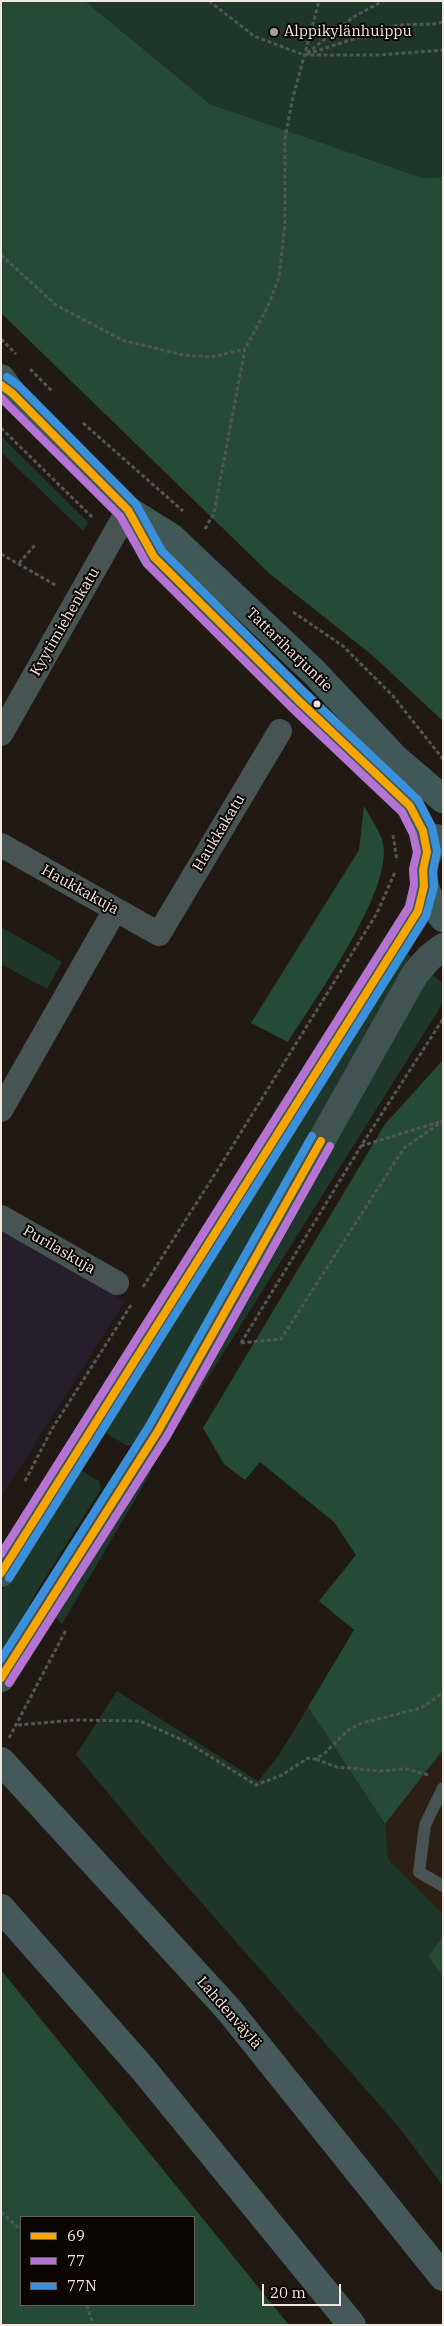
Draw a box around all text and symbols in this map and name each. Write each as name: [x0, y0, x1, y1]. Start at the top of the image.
place label: Alppikylänhuippu: [284, 23, 412, 41]
marker: Alppikylänhuippu: [268, 26, 280, 38]
street label: Kyytimiehenkatu: [27, 565, 103, 679]
street label: Tattariharjuntie: [242, 604, 336, 696]
unlabelled marker: [312, 699, 322, 709]
street label: Haukkakatu: [189, 791, 249, 875]
street label: Haukkakuja: [38, 861, 122, 919]
street label: Purilaskuja: [20, 1222, 98, 1278]
street label: Lahdenväylä: [193, 1973, 265, 2053]
legend: [20, 2216, 195, 2306]
text: 69: [67, 2226, 85, 2245]
text: 77: [67, 2251, 85, 2270]
scale bar: [264, 2274, 343, 2306]
text: 77N: [67, 2276, 97, 2295]
text: 20 m: [270, 2283, 306, 2302]

